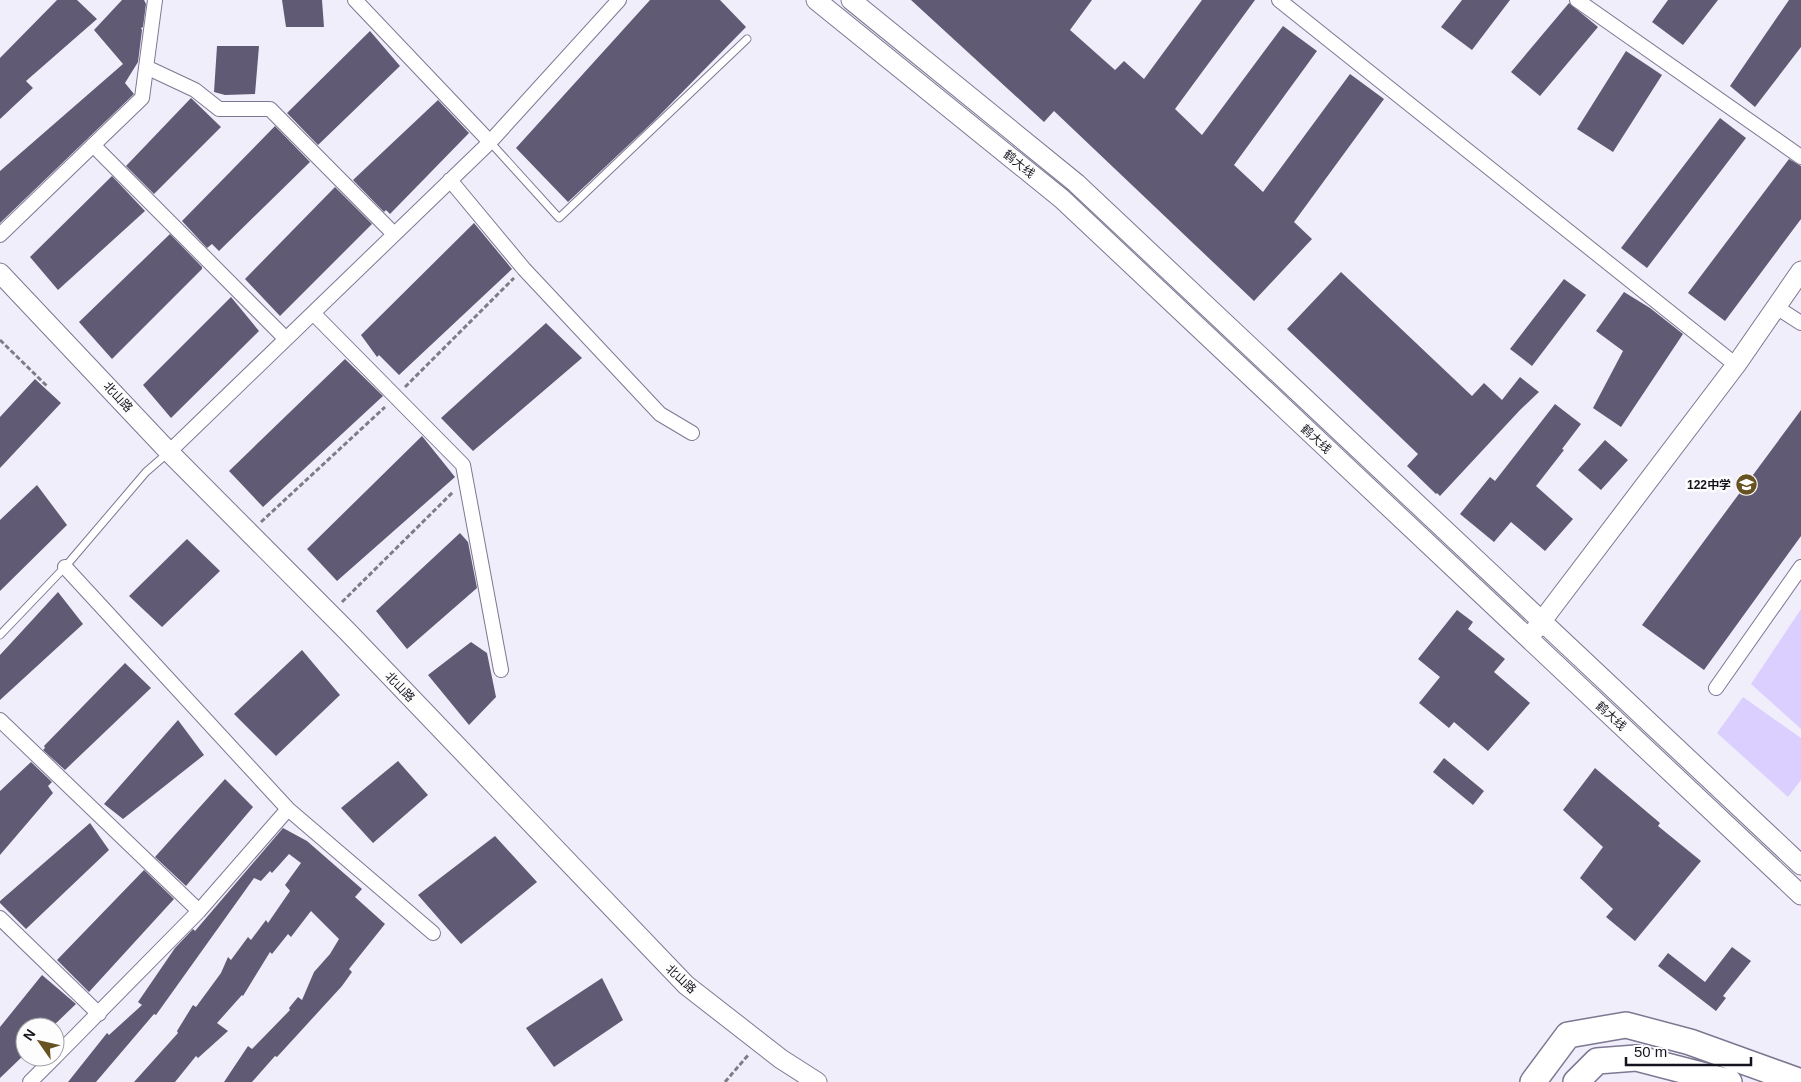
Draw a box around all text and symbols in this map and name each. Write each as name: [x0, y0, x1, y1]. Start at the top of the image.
street label: 鹤大线: [1001, 147, 1037, 181]
street label: 北山路: [101, 379, 135, 415]
street label: 鹤大线: [1298, 422, 1334, 456]
school or university icon: 122中学: [1735, 473, 1759, 497]
place label: 122中学: [1687, 478, 1731, 492]
street label: 北山路: [382, 669, 418, 705]
street label: 鹤大线: [1593, 699, 1629, 733]
street label: 北山路: [663, 962, 699, 996]
north arrow: [15, 1017, 65, 1067]
text: N: [20, 1026, 39, 1043]
scale bar: [1626, 1034, 1751, 1066]
text: 50 m: [1634, 1043, 1667, 1060]

